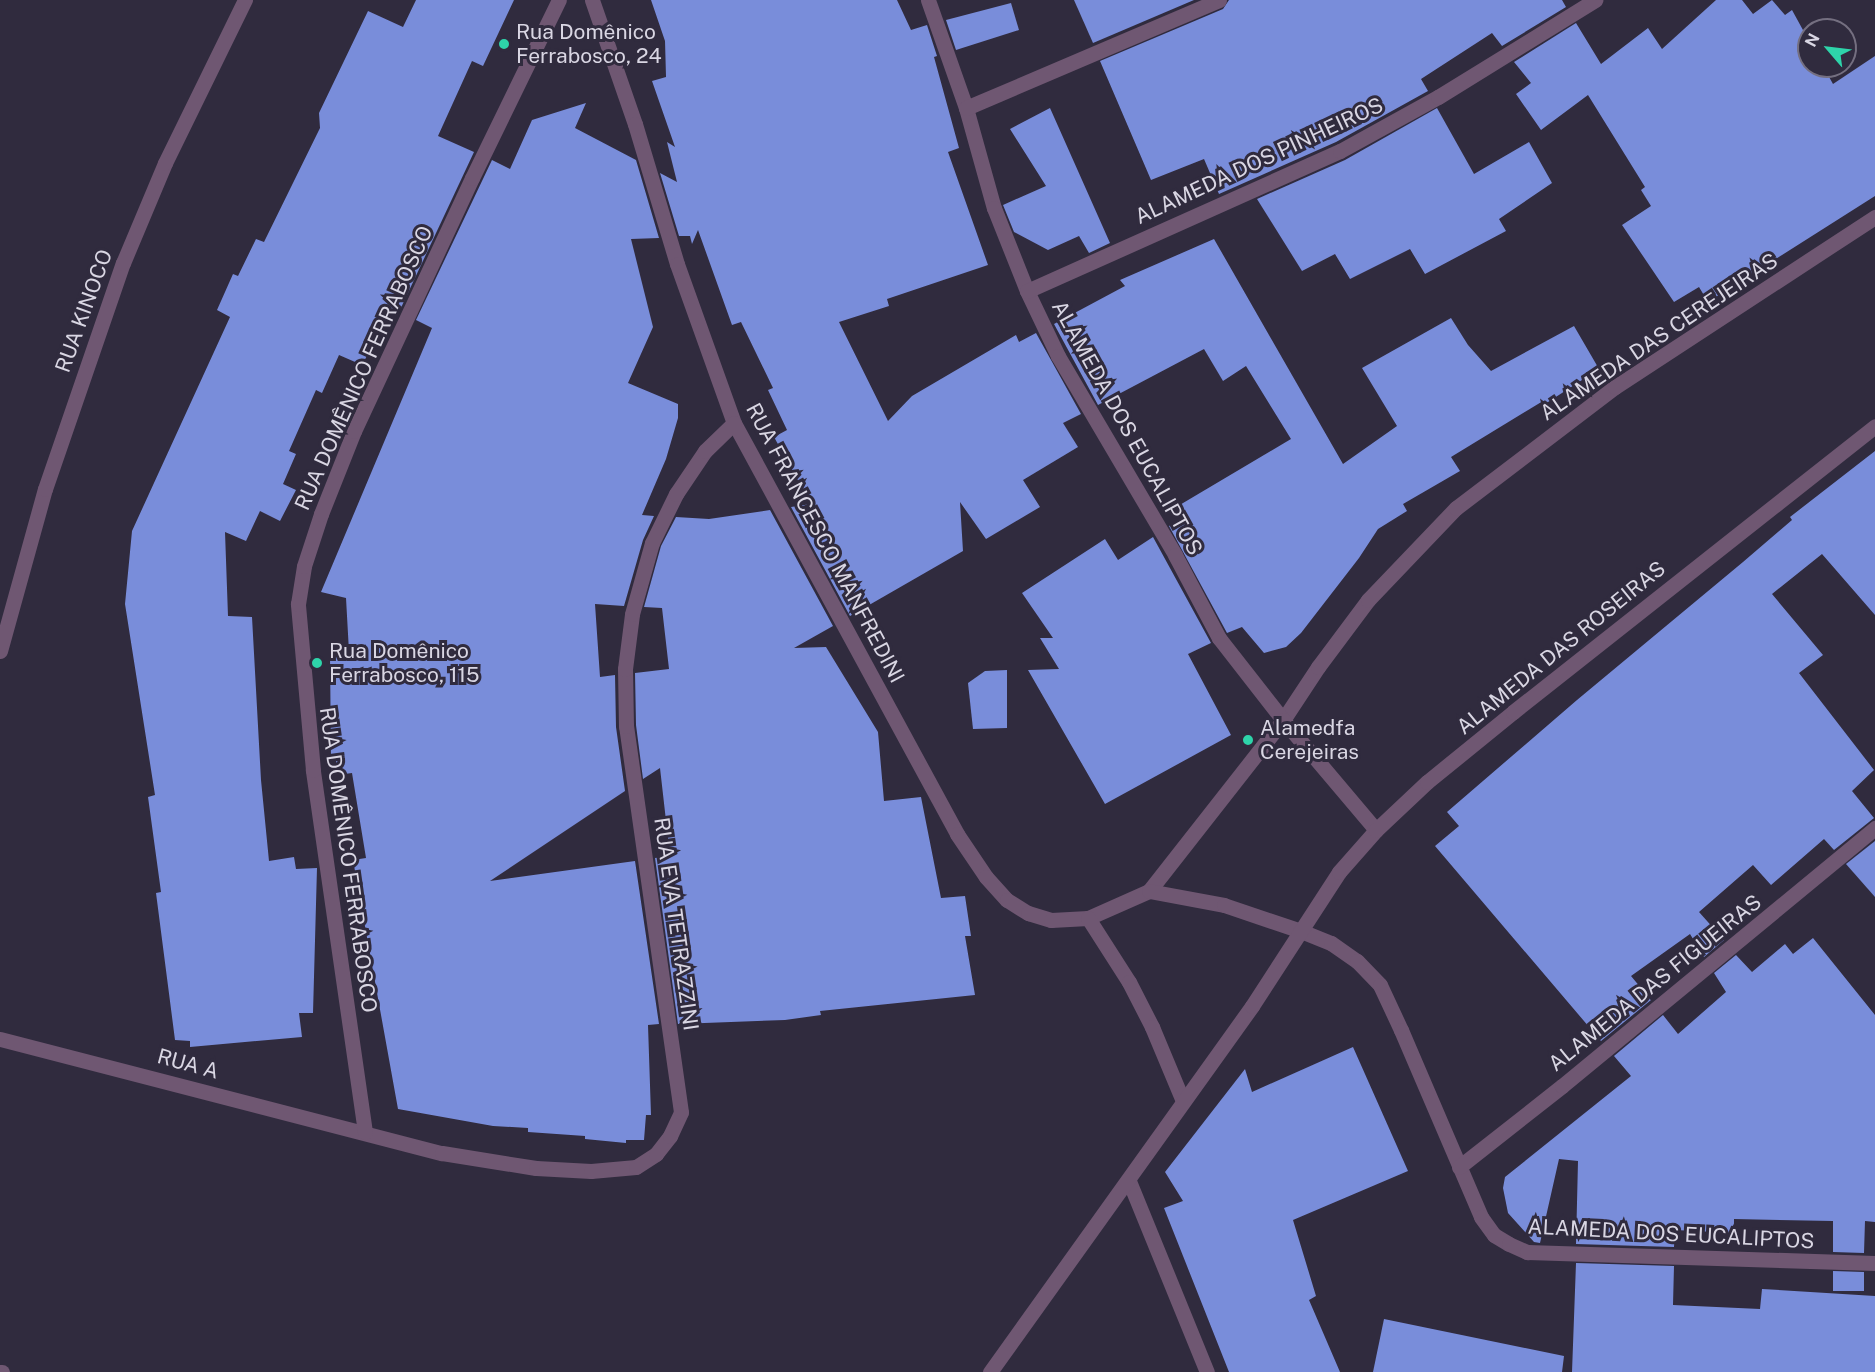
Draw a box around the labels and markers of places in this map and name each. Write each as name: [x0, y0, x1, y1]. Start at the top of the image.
place label: Rua Domênico Ferrabosco, 24: [516, 19, 662, 69]
marker: Rua Domênico Ferrabosco, 24: [497, 37, 511, 51]
place label: Rua Domênico Ferrabosco, 115: [329, 638, 480, 688]
marker: Rua Domênico Ferrabosco, 115: [310, 656, 324, 670]
place label: Alamedfa Cerejeiras: [1260, 715, 1359, 765]
marker: Alamedfa Cerejeiras: [1241, 733, 1255, 747]

